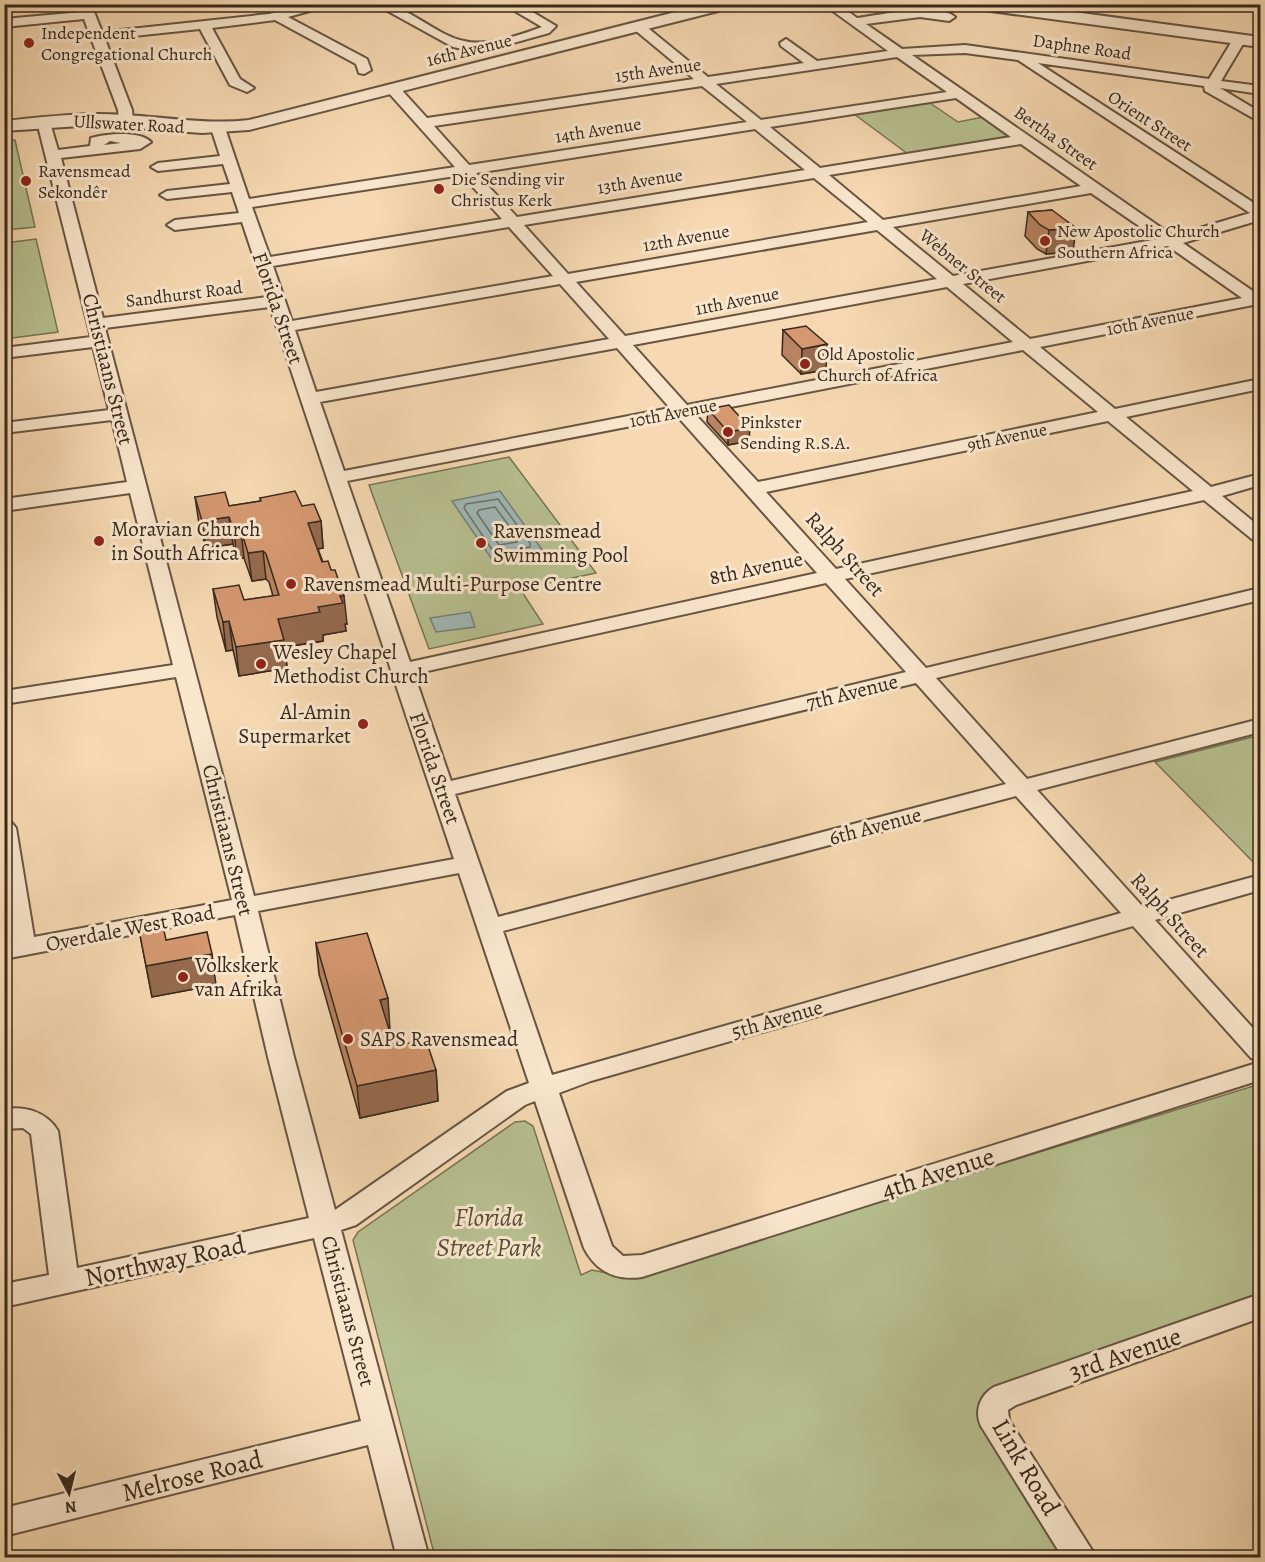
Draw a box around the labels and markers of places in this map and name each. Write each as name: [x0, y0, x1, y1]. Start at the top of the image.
place label: Independent Congregational Church: [41, 21, 213, 66]
marker: Independent Congregational Church: [22, 36, 36, 50]
place label: Ravensmead Sekondêr: [38, 159, 131, 204]
place label: Die Sending vir Christus Kerk: [451, 167, 565, 212]
marker: Ravensmead Sekondêr: [19, 174, 33, 188]
marker: Die Sending vir Christus Kerk: [432, 182, 446, 196]
place label: New Apostolic Church Southern Africa: [1057, 219, 1220, 264]
marker: New Apostolic Church Southern Africa: [1038, 234, 1052, 248]
place label: Old Apostolic Church of Africa: [817, 342, 938, 387]
marker: Old Apostolic Church of Africa: [798, 357, 812, 371]
place label: Pinkster Sending R.S.A.: [740, 410, 851, 455]
marker: Pinkster Sending R.S.A.: [721, 425, 735, 439]
place label: Moravian Church in South Africa: [111, 515, 260, 567]
place label: Ravensmead Swimming Pool: [493, 517, 628, 569]
marker: Moravian Church in South Africa: [92, 534, 106, 548]
marker: Ravensmead Swimming Pool: [474, 536, 488, 550]
place label: Ravensmead Multi-Purpose Centre: [303, 570, 602, 598]
marker: Ravensmead Multi-Purpose Centre: [284, 577, 298, 591]
place label: Wesley Chapel Methodist Church: [272, 638, 429, 690]
marker: Wesley Chapel Methodist Church: [254, 657, 268, 671]
place label: Al-Amin Supermarket: [238, 698, 351, 750]
marker: Al-Amin Supermarket: [356, 717, 370, 731]
place label: Volkskerk van Afrika: [194, 951, 283, 1003]
marker: Volkskerk van Afrika: [176, 970, 190, 984]
place label: SAPS Ravensmead: [360, 1025, 519, 1053]
marker: SAPS Ravensmead: [341, 1032, 355, 1046]

